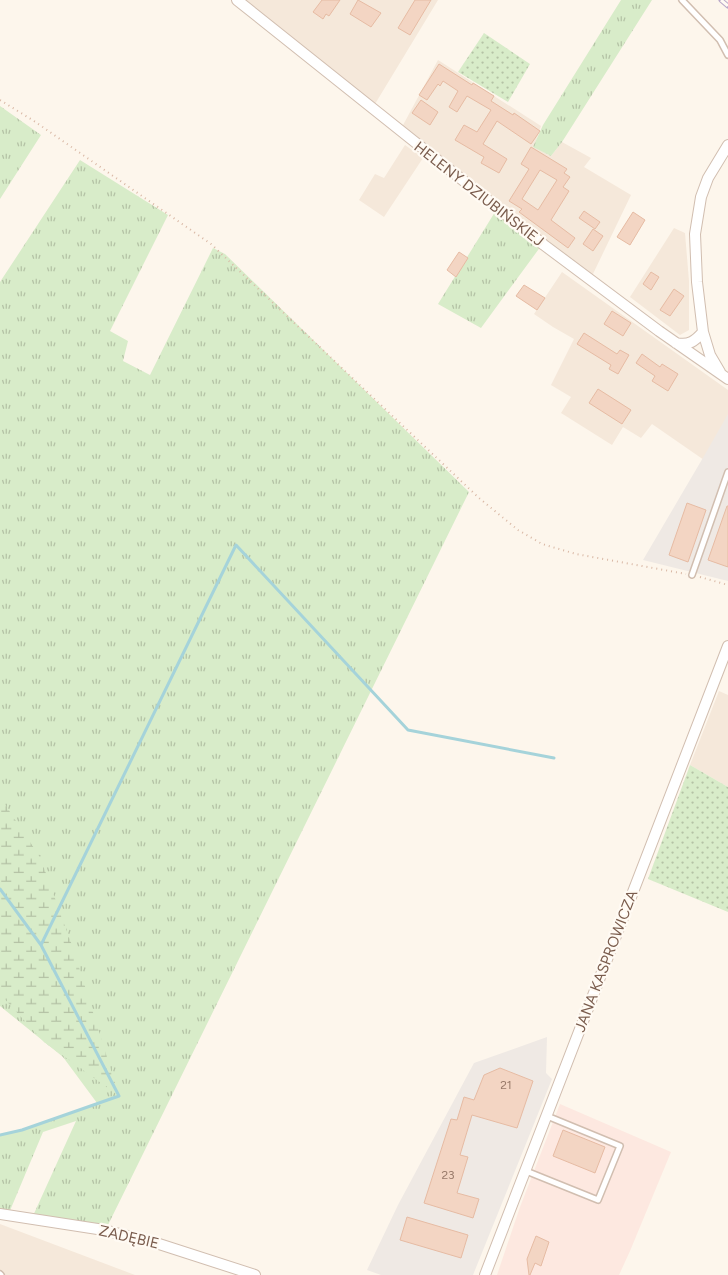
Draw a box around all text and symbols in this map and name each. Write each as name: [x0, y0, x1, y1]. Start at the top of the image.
street label: HELENY DZIUBIŃSKIEJ: [411, 138, 547, 250]
street label: JANA KASPROWICZA: [571, 888, 641, 1034]
house number: 21: [500, 1078, 512, 1092]
house number: 23: [441, 1168, 455, 1182]
street label: ZADĘBIE: [97, 1221, 161, 1253]

